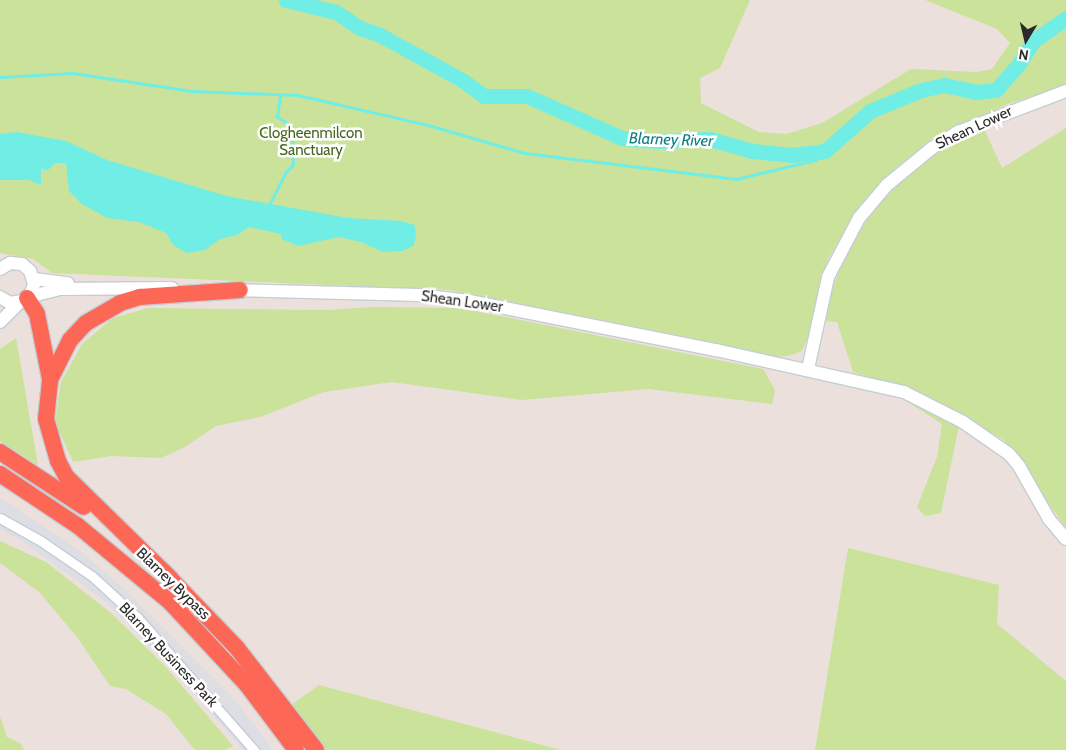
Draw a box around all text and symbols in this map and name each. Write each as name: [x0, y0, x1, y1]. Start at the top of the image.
north arrow: [1001, 15, 1051, 65]
text: N: [1017, 45, 1030, 64]
street label: Shean Lower: [933, 102, 1015, 154]
park label: Clogheenmilcon Sanctuary: [259, 124, 363, 159]
water label: Blarney River: [629, 129, 713, 151]
street label: Shean Lower: [420, 287, 504, 317]
street label: Blarney Bypass: [132, 544, 214, 624]
street label: Blarney Business Park: [115, 599, 221, 711]

